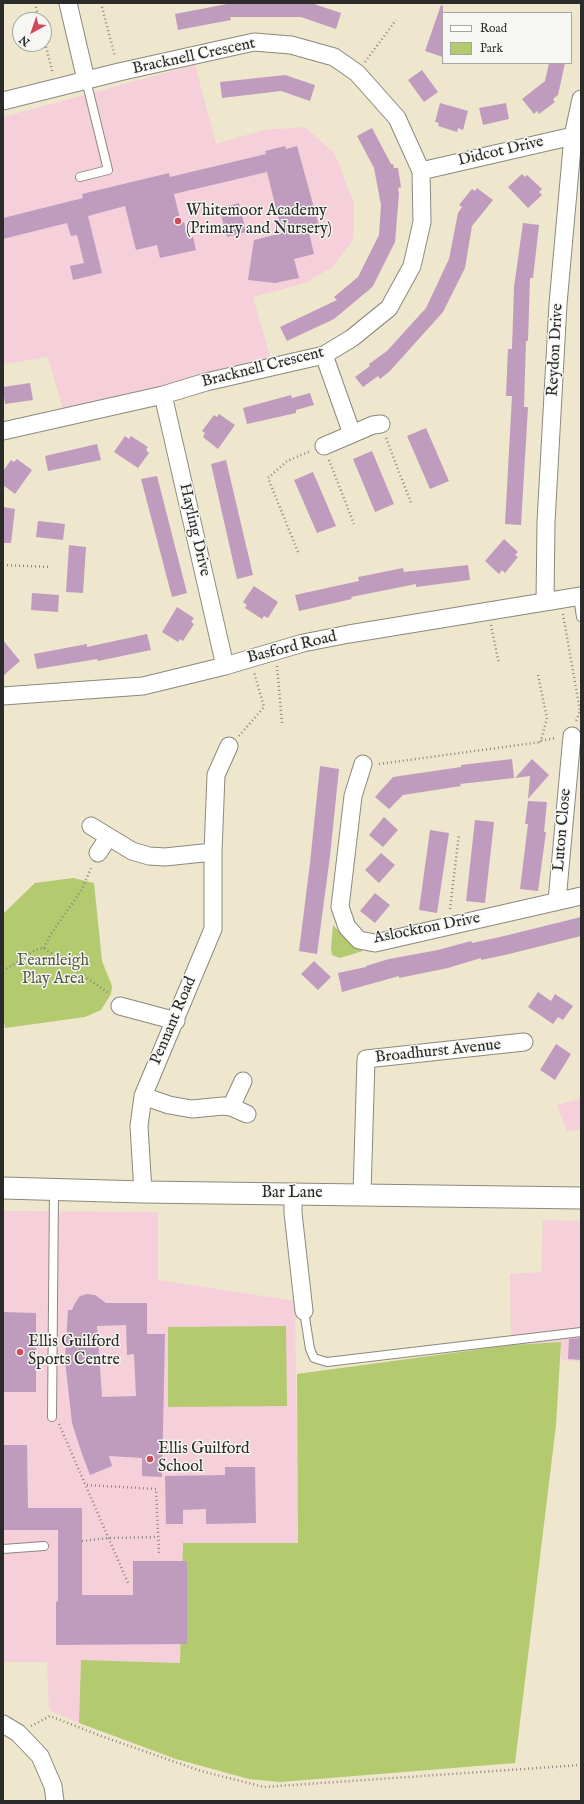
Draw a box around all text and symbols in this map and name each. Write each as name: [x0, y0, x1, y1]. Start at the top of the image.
north arrow: [12, 12, 52, 52]
legend: [442, 12, 572, 64]
text: Road: [480, 21, 507, 36]
text: N: [17, 32, 33, 49]
street label: Bracknell Crescent: [131, 35, 257, 79]
text: Park: [480, 41, 503, 56]
street label: Didcot Drive: [456, 133, 546, 171]
place label: Whitemoor Academy (Primary and Nursery): [186, 202, 332, 240]
marker: Whitemoor Academy (Primary and Nursery): [173, 216, 183, 226]
street label: Reydon Drive: [544, 303, 568, 397]
street label: Bracknell Crescent: [200, 344, 326, 392]
street label: Hayling Drive: [174, 482, 214, 578]
street label: Basford Road: [245, 628, 339, 668]
street label: Luton Close: [550, 788, 576, 872]
street label: Aslockton Drive: [372, 909, 482, 949]
park label: Fearnleigh Play Area: [17, 952, 89, 990]
street label: Pennant Road: [147, 974, 201, 1068]
street label: Broadhurst Avenue: [374, 1036, 502, 1068]
street label: Bar Lane: [261, 1184, 323, 1204]
place label: Ellis Guilford Sports Centre: [28, 1333, 120, 1371]
marker: Ellis Guilford Sports Centre: [15, 1347, 25, 1357]
place label: Ellis Guilford School: [158, 1440, 250, 1478]
marker: Ellis Guilford School: [145, 1454, 155, 1464]

